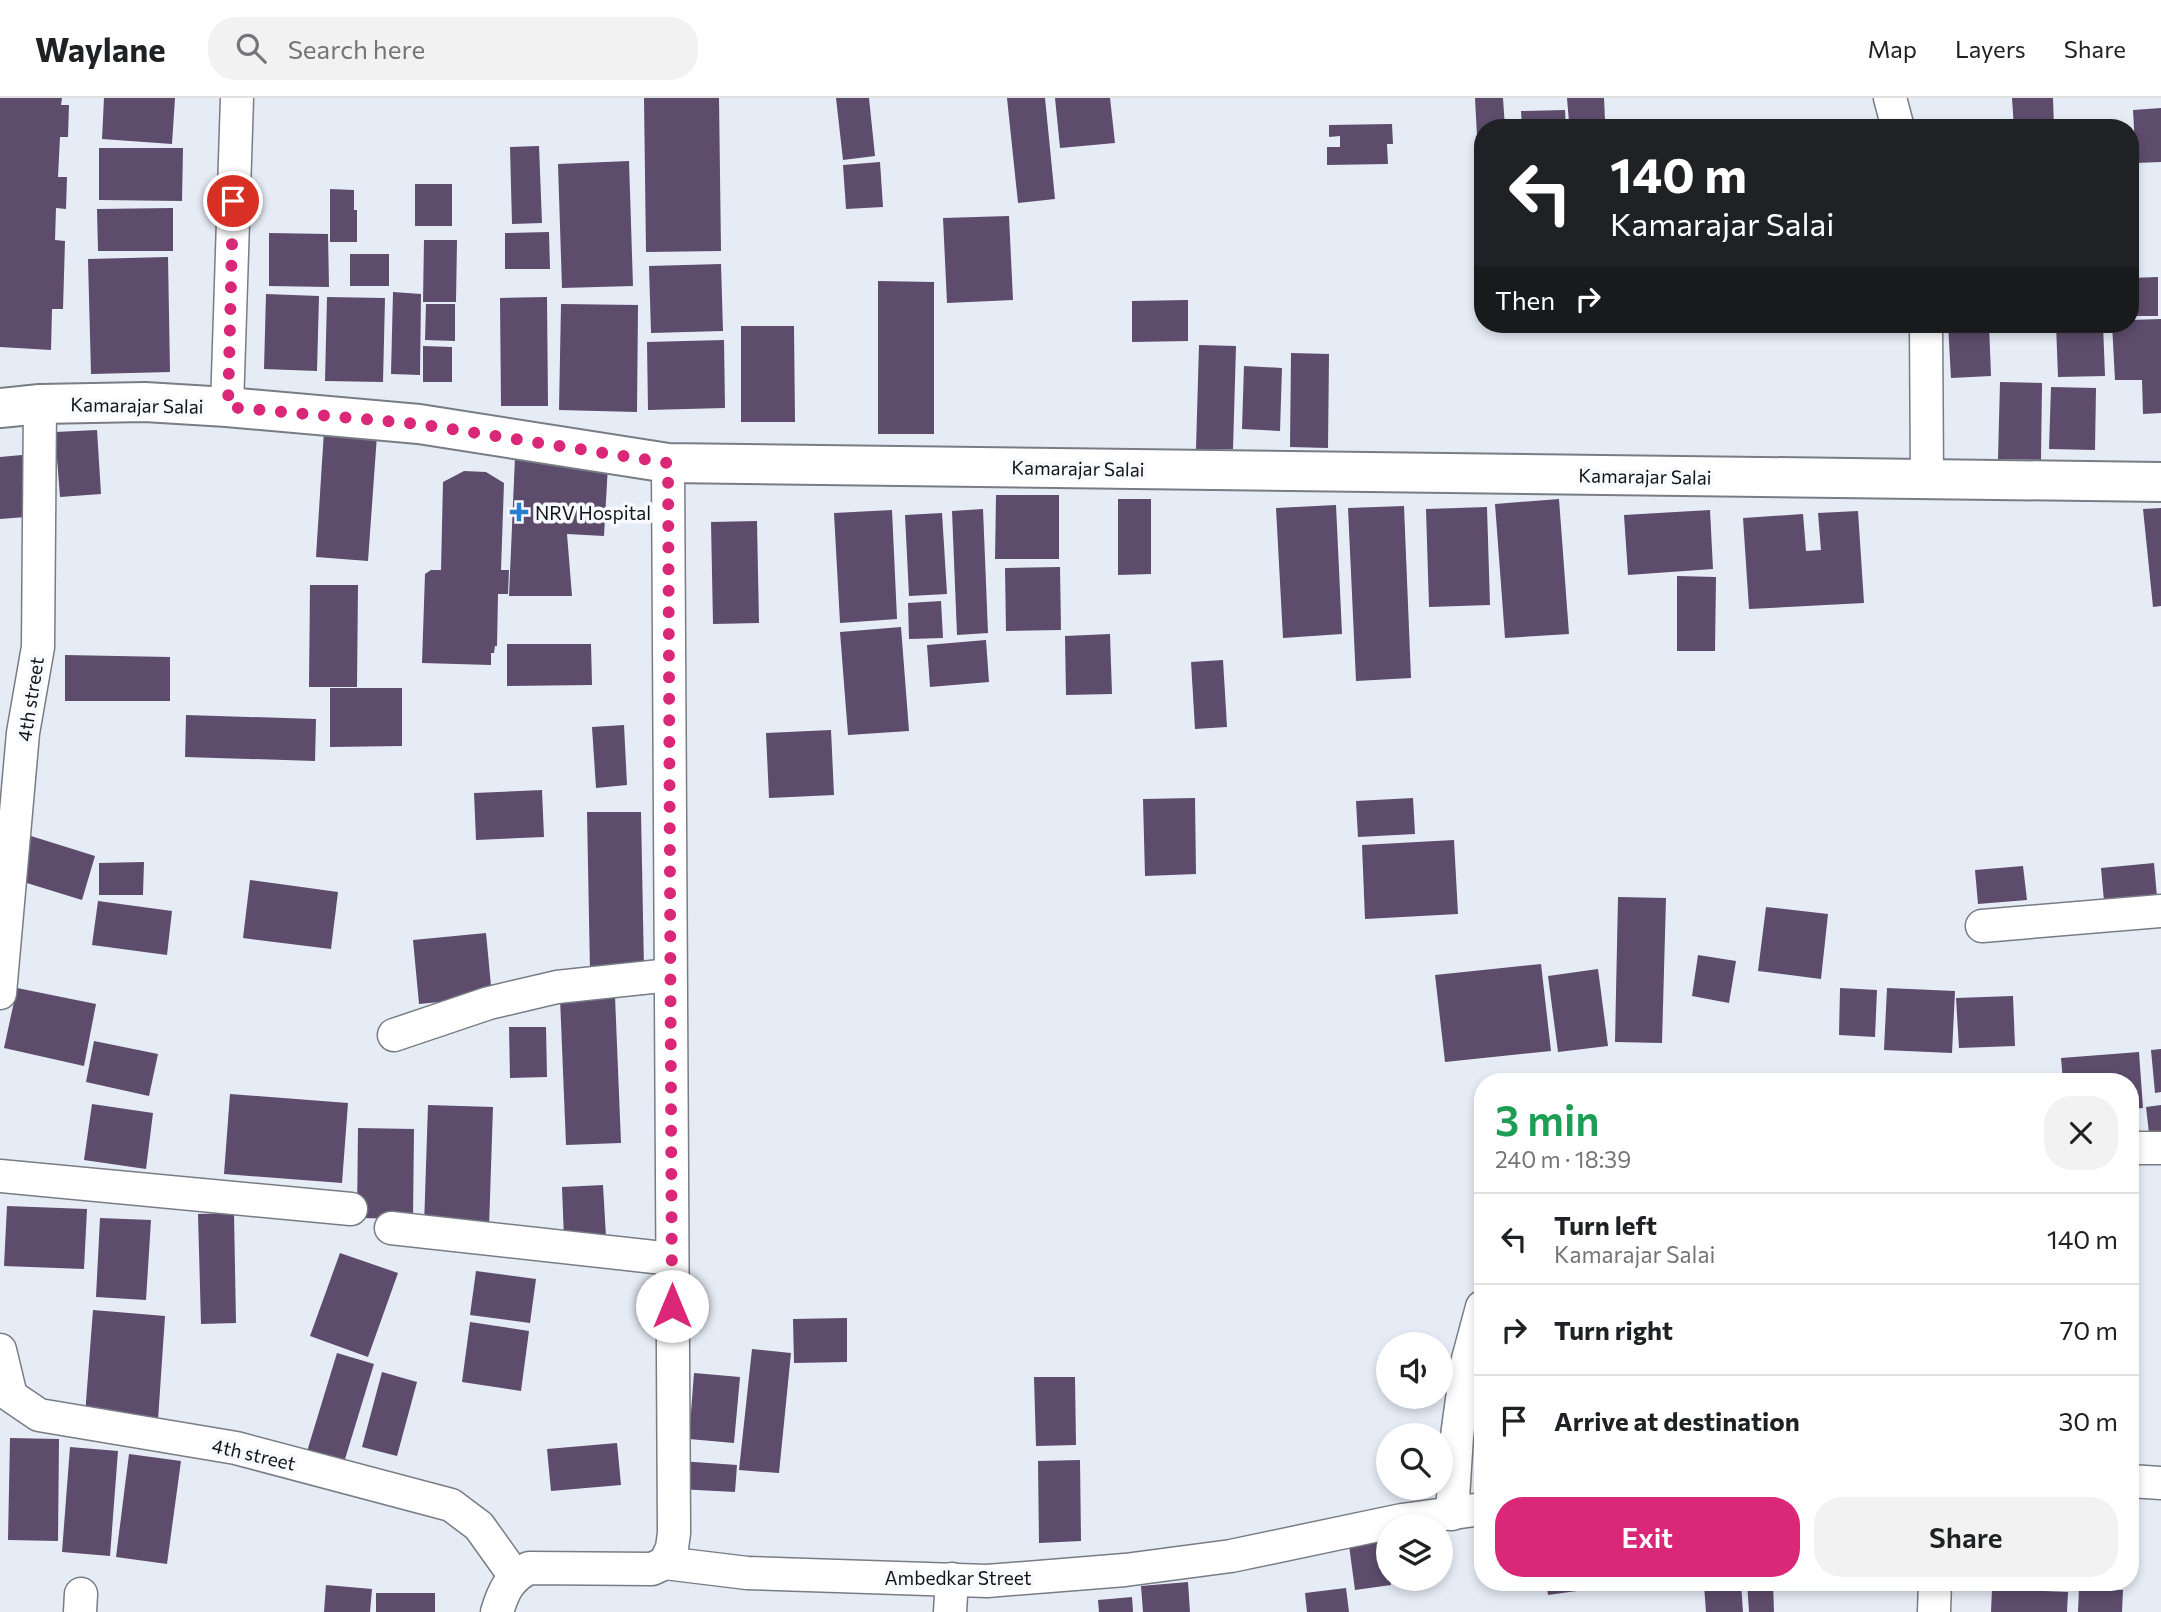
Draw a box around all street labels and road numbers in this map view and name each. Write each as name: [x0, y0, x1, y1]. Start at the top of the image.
street label: Kamarajar Salai: [70, 392, 204, 418]
street label: Kamarajar Salai: [1011, 455, 1145, 481]
street label: Kamarajar Salai: [1578, 463, 1712, 489]
street label: 4th street: [12, 655, 48, 743]
street label: 4th street: [210, 1433, 298, 1475]
street label: Ambedkar Street: [884, 1566, 1032, 1589]

